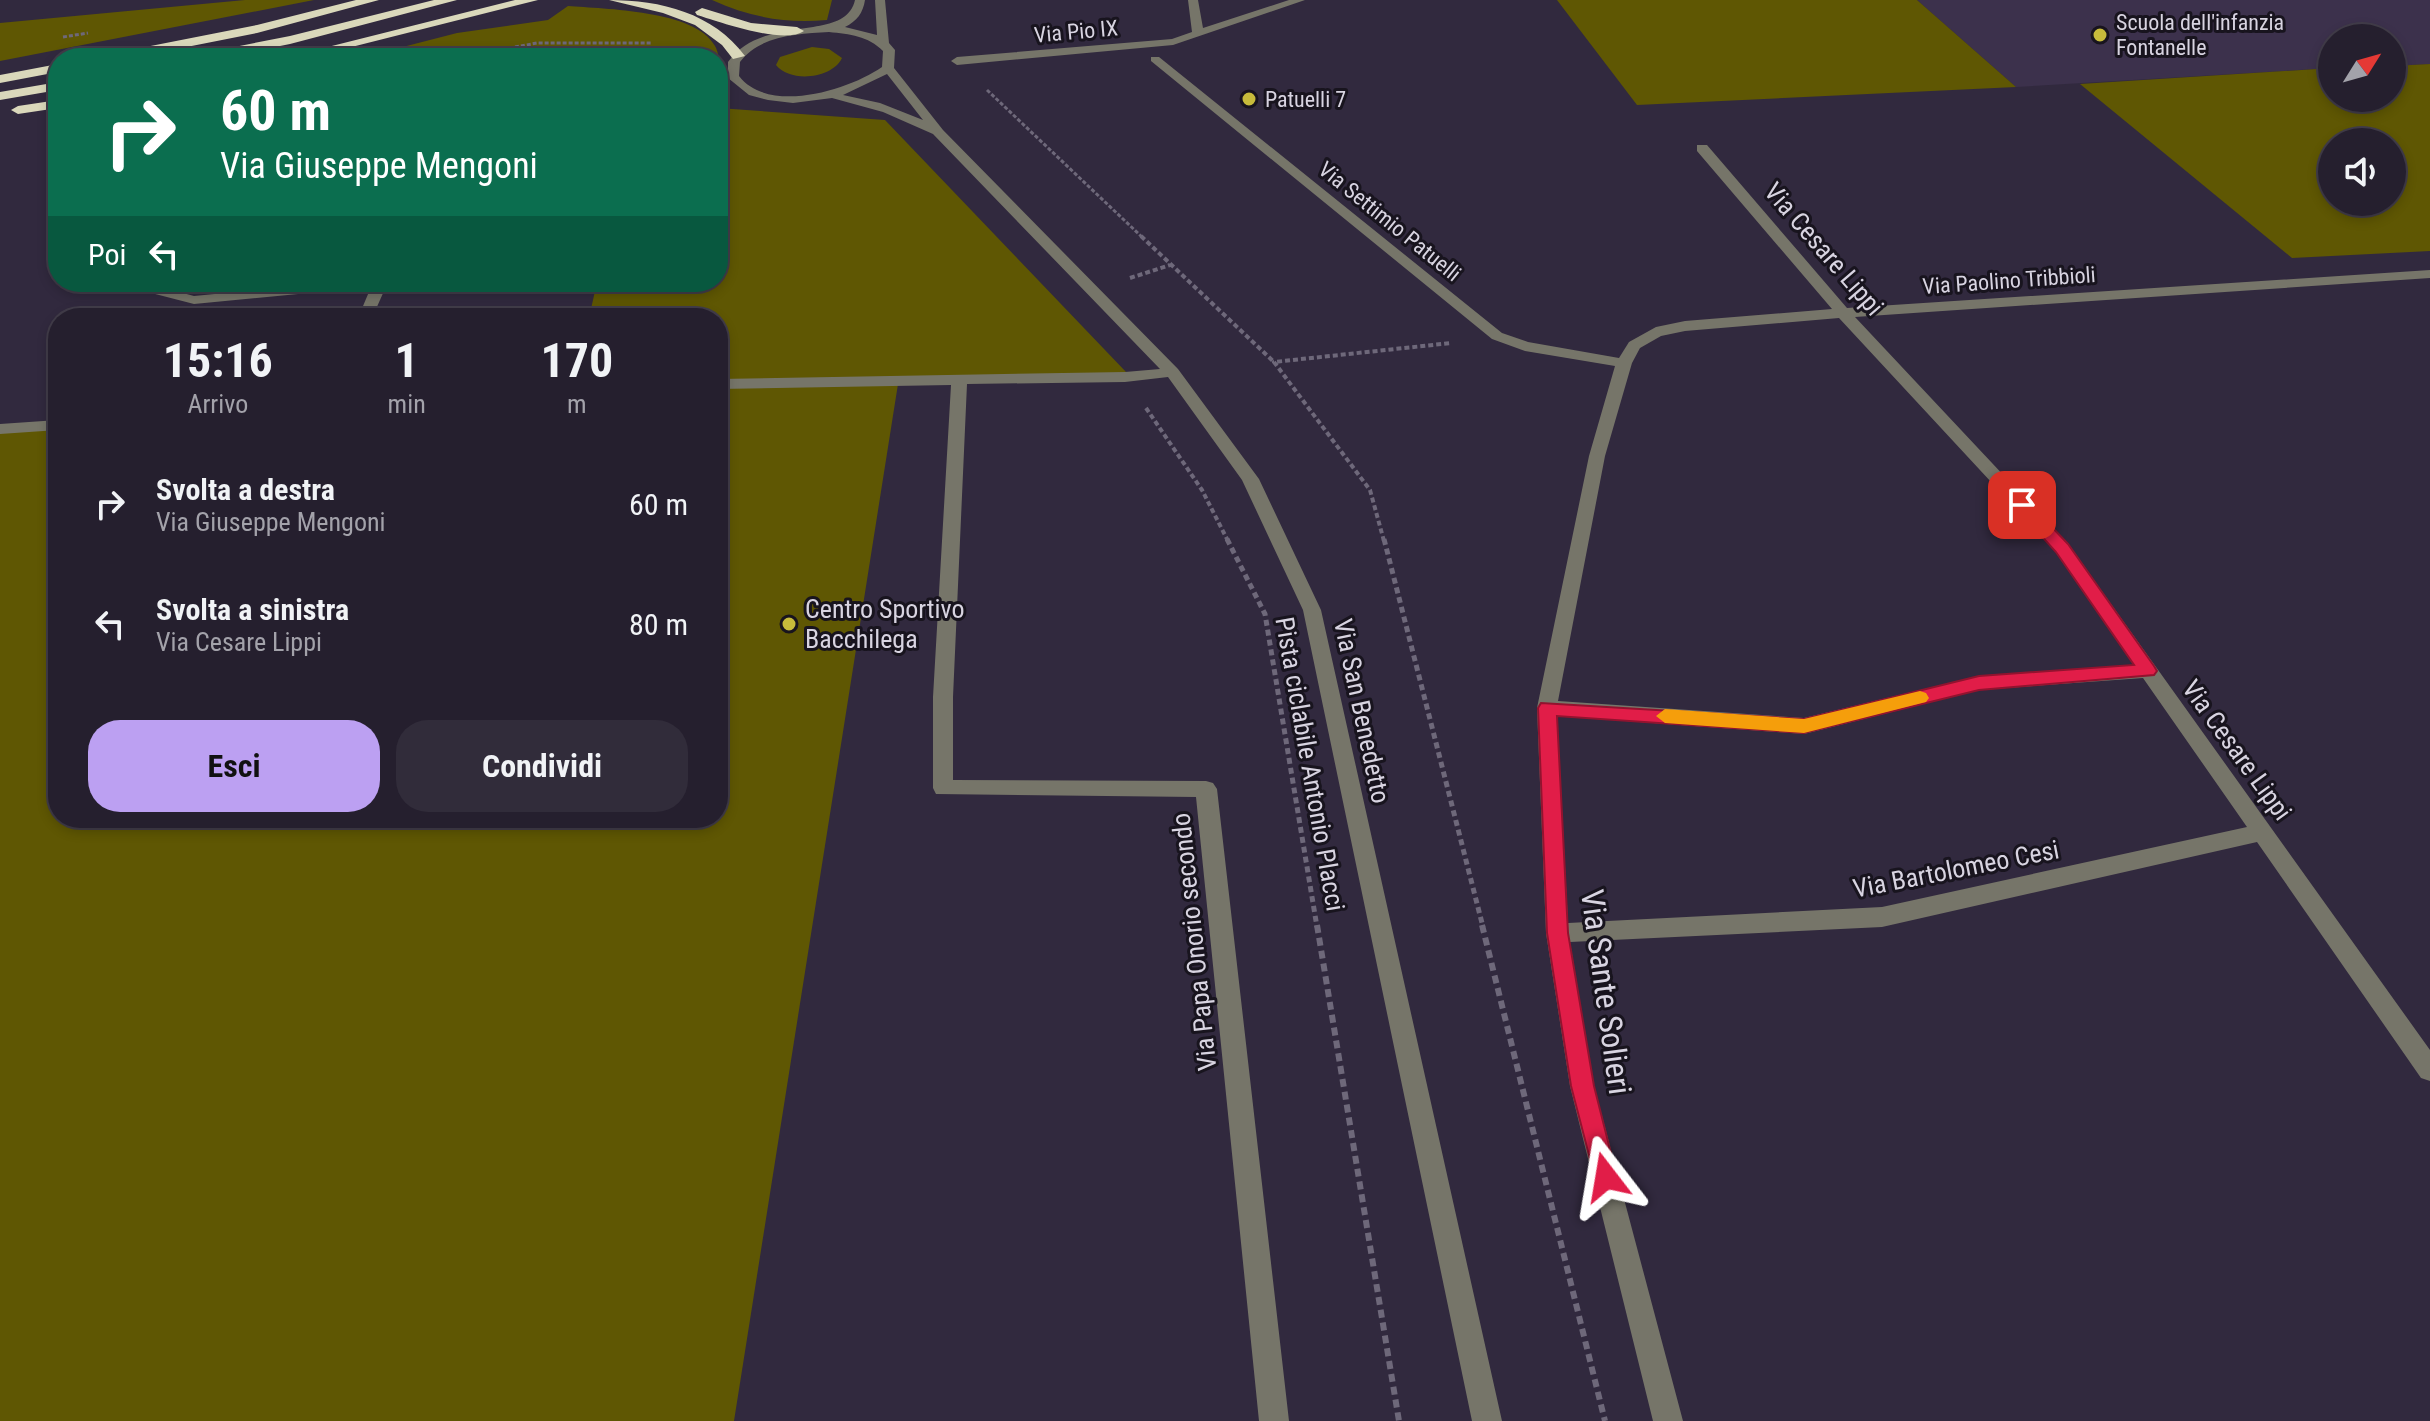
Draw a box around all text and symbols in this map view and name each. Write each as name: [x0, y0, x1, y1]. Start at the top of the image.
place label: Scuola dell'infanzia Fontanelle: [2116, 10, 2284, 60]
street label: Via Pio IX: [1033, 15, 1119, 48]
north arrow: [2318, 24, 2406, 112]
map controls: [2318, 24, 2406, 216]
marker: Scuola dell'infanzia Fontanelle: [2091, 26, 2109, 44]
text: 60 m: [220, 78, 331, 144]
icon: right: [88, 80, 192, 184]
place label: Patuelli 7: [1265, 87, 1346, 112]
marker: Patuelli 7: [1240, 90, 1258, 108]
button: sound: [2318, 128, 2406, 216]
text: Via Giuseppe Mengoni: [220, 145, 538, 187]
street label: Via Settimio Patuelli: [1314, 156, 1466, 286]
street label: Via Cesare Lippi: [1758, 177, 1890, 321]
icon: left: [142, 232, 186, 276]
text: Poi: [88, 237, 126, 272]
street label: Via Paolino Tribbioli: [1922, 262, 2096, 299]
text: 15:16: [163, 332, 273, 389]
text: 1: [395, 332, 419, 389]
text: 170: [540, 332, 613, 389]
text: Arrivo: [187, 389, 248, 419]
text: min: [388, 389, 426, 419]
text: m: [567, 389, 587, 419]
pin: [1988, 471, 2056, 539]
text: Svolta a destra: [156, 472, 335, 507]
icon: right: [88, 482, 132, 526]
icon: arrive: [2000, 483, 2044, 527]
text: 60 m: [629, 487, 688, 522]
text: Via Giuseppe Mengoni: [156, 507, 386, 537]
text: Svolta a sinistra: [156, 592, 349, 627]
place label: Centro Sportivo Bacchilega: [805, 594, 964, 654]
icon: left: [88, 602, 132, 646]
text: 80 m: [629, 607, 688, 642]
marker: Centro Sportivo Bacchilega: [780, 615, 798, 633]
street label: Pista ciclabile Antonio Placci: [1269, 615, 1351, 913]
street label: Via San Benedetto: [1328, 616, 1396, 806]
text: Via Cesare Lippi: [156, 627, 322, 657]
street label: Via Cesare Lippi: [2176, 674, 2298, 826]
button: Esci: [88, 720, 380, 812]
button: Condividi: [396, 720, 688, 812]
street label: Via Papa Onorio secondo: [1166, 812, 1222, 1072]
street label: Via Bartolomeo Cesi: [1850, 834, 2062, 904]
street label: Via Sante Solieri: [1573, 887, 1639, 1097]
position arrow: [1564, 1135, 1648, 1219]

